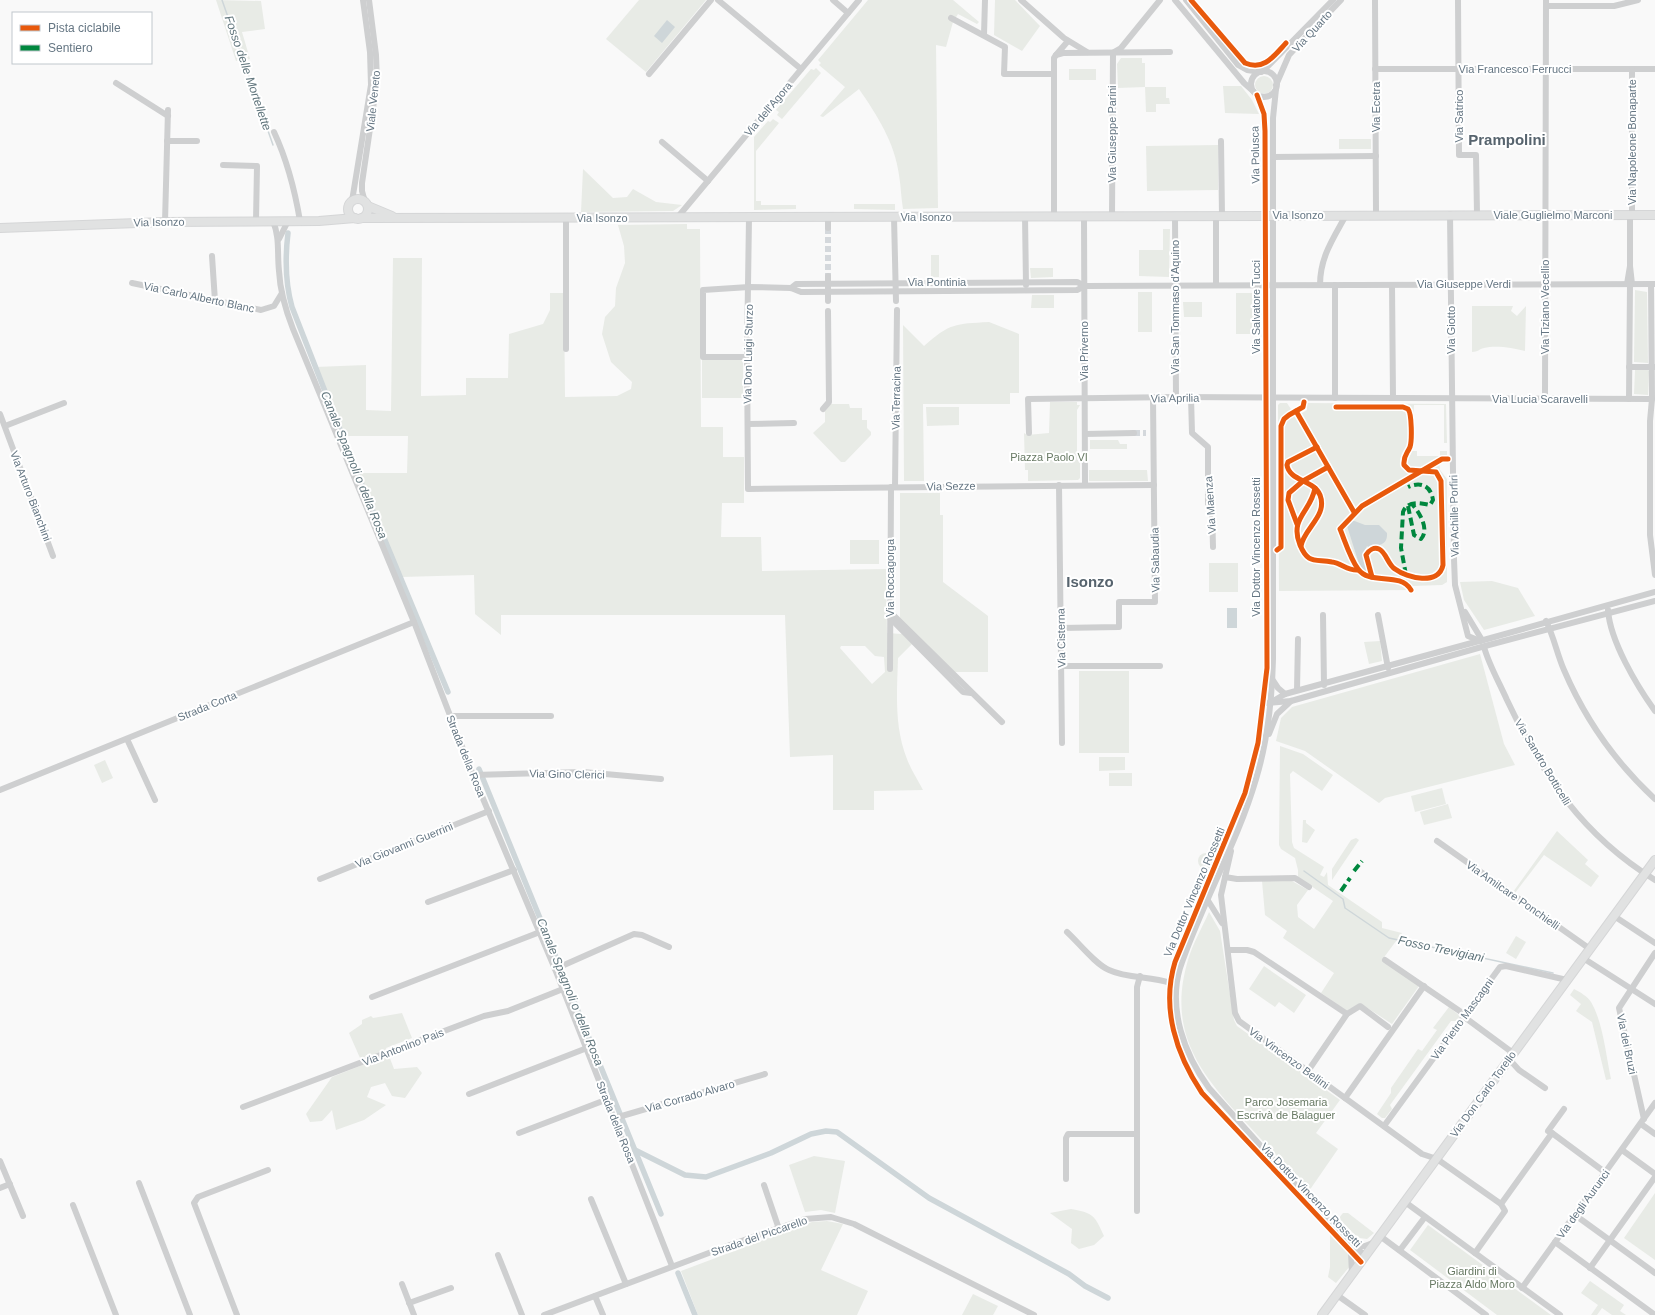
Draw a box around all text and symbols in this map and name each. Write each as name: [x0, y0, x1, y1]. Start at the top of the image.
street label: Via Quarto: [1290, 8, 1334, 54]
legend: [12, 12, 152, 64]
water label: Fosso delle Mortellette: [222, 14, 274, 133]
text: Pista ciclabile: [48, 21, 121, 35]
text: Sentiero: [48, 41, 93, 55]
street label: Via Francesco Ferrucci: [1459, 63, 1571, 75]
street label: Viale Veneto: [364, 70, 382, 132]
street label: Via dell'Agora: [742, 79, 795, 139]
street label: Via Napoleone Bonaparte: [1626, 79, 1638, 205]
street label: Via Ecetra: [1370, 81, 1382, 132]
street label: Via Giuseppe Parini: [1106, 85, 1118, 183]
street label: Via Satrico: [1453, 90, 1465, 143]
street label: Via Polusca: [1248, 125, 1262, 184]
district label: Prampolini: [1468, 131, 1546, 148]
street label: Via Isonzo: [1272, 209, 1324, 221]
street label: Viale Guglielmo Marconi: [1493, 209, 1613, 221]
street label: Via Isonzo: [900, 211, 952, 223]
street label: Via Isonzo: [576, 212, 628, 224]
street label: Via Isonzo: [133, 216, 185, 228]
street label: Via San Tommaso d'Aquino: [1169, 240, 1181, 374]
street label: Via Salvatore Tucci: [1250, 260, 1262, 354]
street label: Via Tiziano Vecellio: [1539, 260, 1551, 354]
street label: Via Pontinia: [908, 276, 967, 288]
street label: Via Giuseppe Verdi: [1417, 278, 1511, 290]
street label: Via Carlo Alberto Blanc: [143, 279, 256, 315]
street label: Via Don Luigi Sturzo: [741, 304, 755, 404]
street label: Via Giotto: [1445, 306, 1457, 354]
street label: Via Priverno: [1078, 321, 1090, 381]
street label: Via Terracina: [889, 365, 903, 430]
water label: Canale Spagnoli o della Rosa: [318, 389, 390, 541]
street label: Via Aprilia: [1151, 392, 1200, 404]
street label: Via Lucia Scaravelli: [1492, 393, 1588, 405]
street label: Via Arturo Bianchini: [8, 449, 54, 543]
park label: Piazza Paolo VI: [1010, 451, 1088, 463]
street label: Via Maenza: [1202, 475, 1218, 534]
street label: Via Achille Porfiri: [1447, 475, 1461, 557]
street label: Via Dottor Vincenzo Rossetti: [1250, 477, 1262, 617]
street label: Via Sezze: [926, 480, 976, 492]
street label: Via Sabaudia: [1148, 526, 1162, 593]
street label: Via Roccagorga: [884, 538, 896, 617]
district label: Isonzo: [1066, 573, 1114, 590]
street label: Via Cisterna: [1054, 607, 1068, 668]
street label: Strada Corta: [176, 688, 239, 723]
street label: Strada della Rosa: [444, 713, 488, 800]
street label: Via Sandro Botticelli: [1513, 717, 1573, 807]
street label: Via Gino Clerici: [529, 767, 605, 781]
street label: Via Giovanni Guerrini: [353, 820, 455, 870]
street label: Via Dottor Vincenzo Rossetti: [1161, 825, 1227, 959]
street label: Via Amilcare Ponchielli: [1464, 858, 1562, 932]
water label: Canale Spagnoli o della Rosa: [534, 916, 606, 1068]
water label: Fosso Trevigiani: [1397, 933, 1485, 965]
street label: Via Pietro Mascagni: [1428, 976, 1496, 1062]
street label: Via dei Bruzi: [1615, 1013, 1639, 1075]
street label: Via Vincenzo Bellini: [1247, 1025, 1331, 1091]
street label: Via Antonino Pais: [361, 1026, 446, 1068]
street label: Via Don Carlo Torello: [1448, 1049, 1518, 1139]
street label: Via Corrado Alvaro: [644, 1078, 736, 1114]
street label: Strada della Rosa: [594, 1079, 638, 1166]
park label: Parco Josemaria Escrivà de Balaguer: [1237, 1096, 1336, 1121]
street label: Via Dottor Vincenzo Rossetti: [1258, 1141, 1364, 1249]
street label: Via degli Aurunci: [1554, 1167, 1612, 1241]
street label: Strada del Piccarello: [709, 1214, 809, 1258]
park label: Giardini di Piazza Aldo Moro: [1429, 1265, 1515, 1290]

